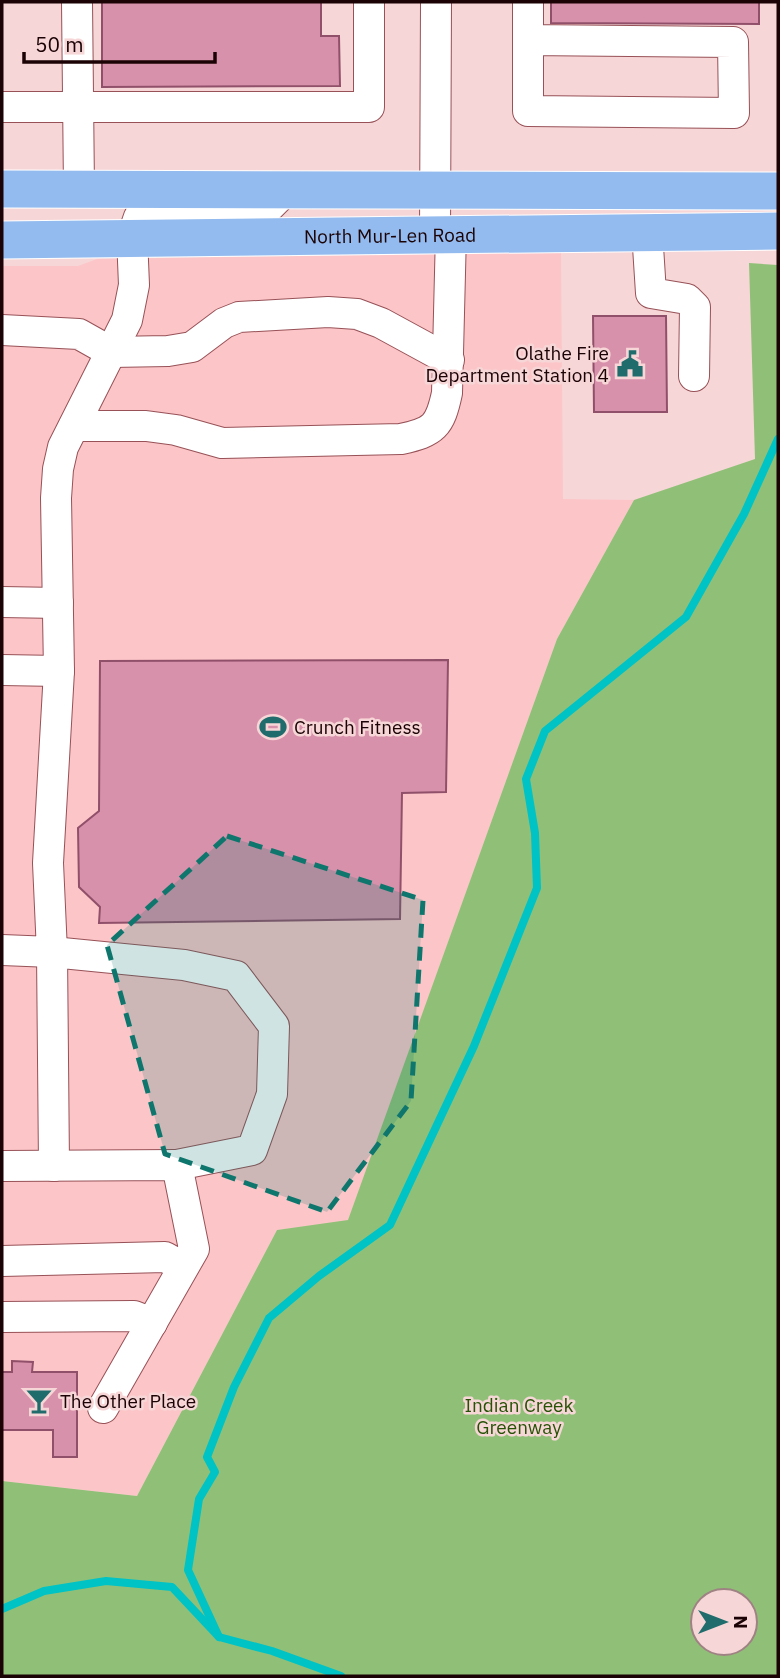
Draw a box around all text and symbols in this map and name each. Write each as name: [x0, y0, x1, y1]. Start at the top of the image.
scale bar: [24, 21, 215, 65]
text: 50 m: [35, 30, 84, 58]
street label: North Mur-Len Road: [304, 223, 476, 248]
place label: Olathe Fire Department Station 4: [425, 341, 609, 387]
public building icon: Olathe Fire Department Station 4: [615, 349, 645, 379]
sports icon: Crunch Fitness: [258, 712, 288, 742]
place label: Crunch Fitness: [294, 715, 421, 739]
bar icon: The Other Place: [24, 1386, 54, 1416]
place label: The Other Place: [60, 1389, 196, 1413]
park label: Indian Creek Greenway: [464, 1393, 574, 1439]
north arrow: [689, 1587, 759, 1657]
text: N: [729, 1615, 753, 1629]

